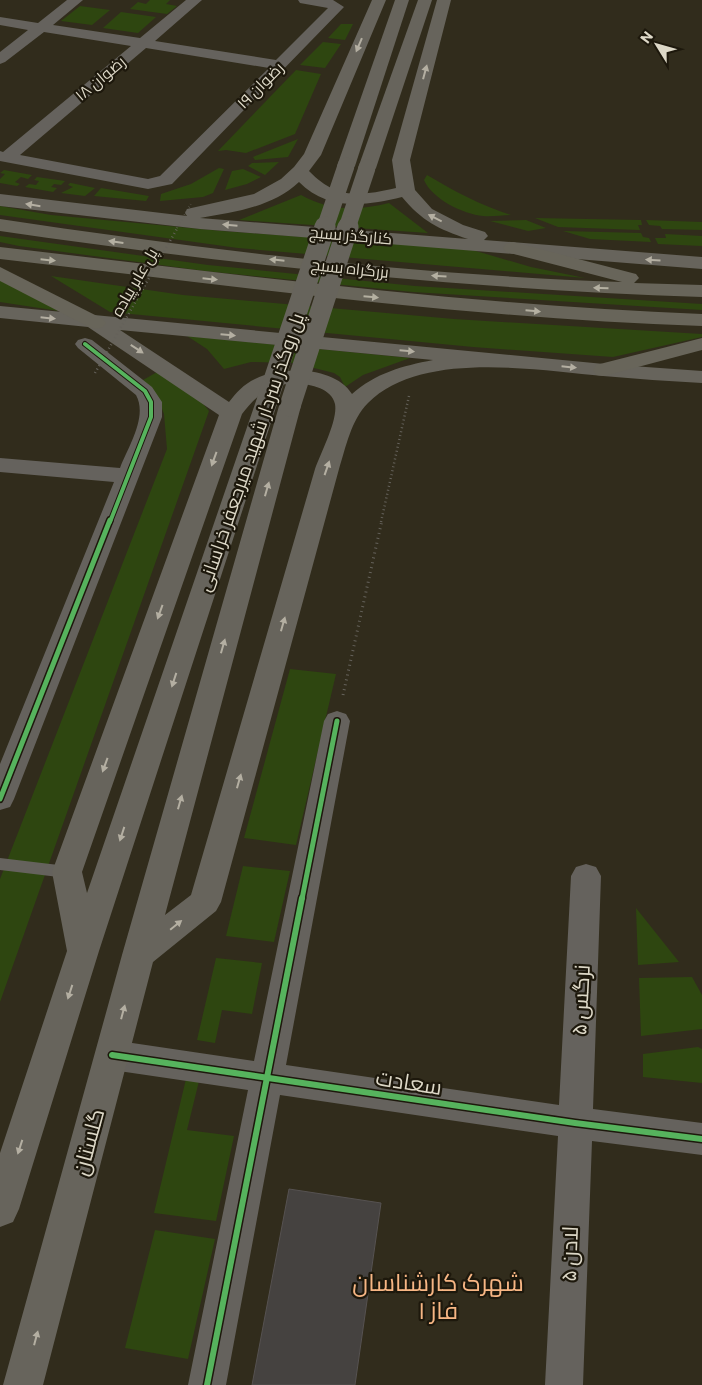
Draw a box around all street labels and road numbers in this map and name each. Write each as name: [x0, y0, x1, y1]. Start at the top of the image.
street label: رضوان ۱۸: [71, 51, 130, 106]
street label: رضوان ۱۹: [232, 57, 288, 113]
street label: کنارگذر بسیج: [309, 221, 393, 251]
street label: پل عابر پیاده: [106, 244, 164, 321]
street label: بزرگراه بسیج: [310, 254, 390, 284]
street label: پل روگذر سردار شهید میرجعفر خراسانی: [191, 310, 310, 595]
street label: نرگس ۵: [564, 964, 596, 1036]
street label: سعادت: [374, 1063, 444, 1100]
street label: گلستان: [66, 1105, 109, 1178]
street label: لادن ۵: [554, 1226, 583, 1282]

